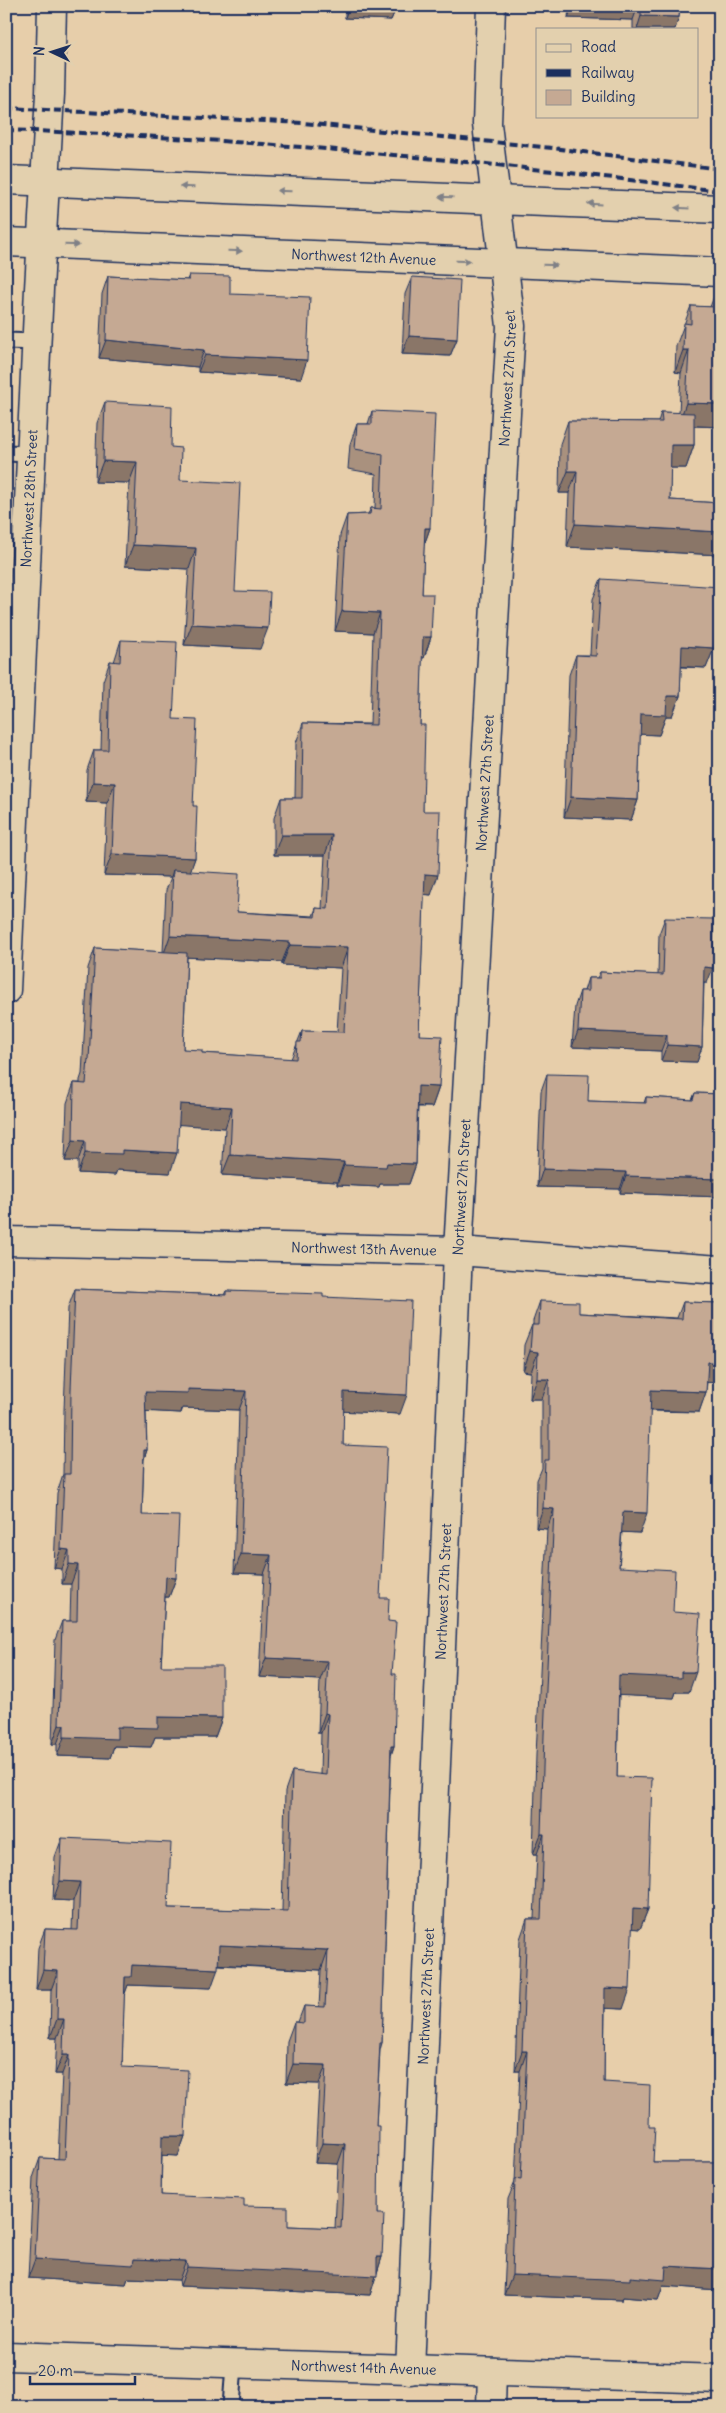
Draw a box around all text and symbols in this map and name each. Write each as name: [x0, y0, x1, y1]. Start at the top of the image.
north arrow: [28, 28, 78, 78]
legend: [536, 28, 698, 118]
text: Road: [581, 37, 616, 56]
text: N: [30, 46, 48, 57]
text: Railway: [581, 63, 635, 82]
text: Building: [581, 87, 636, 106]
one-way arrow: [179, 183, 195, 191]
one-way arrow: [276, 186, 292, 194]
one-way arrow: [438, 193, 454, 201]
one-way arrow: [586, 199, 602, 207]
one-way arrow: [673, 203, 689, 211]
one-way arrow: [65, 241, 81, 249]
street label: Northwest 12th Avenue: [291, 245, 437, 269]
one-way arrow: [227, 248, 243, 256]
one-way arrow: [455, 257, 471, 265]
one-way arrow: [543, 261, 559, 269]
street label: Northwest 27th Street: [495, 309, 520, 447]
street label: Northwest 28th Street: [17, 429, 41, 568]
street label: Northwest 27th Street: [472, 714, 498, 852]
street label: Northwest 27th Street: [449, 1118, 475, 1256]
street label: Northwest 13th Avenue: [291, 1238, 437, 1260]
street label: Northwest 27th Street: [431, 1523, 455, 1661]
street label: Northwest 27th Street: [414, 1927, 438, 2065]
scale bar: [30, 2353, 135, 2385]
street label: Northwest 14th Avenue: [291, 2356, 437, 2379]
text: 20 m: [38, 2361, 73, 2380]

